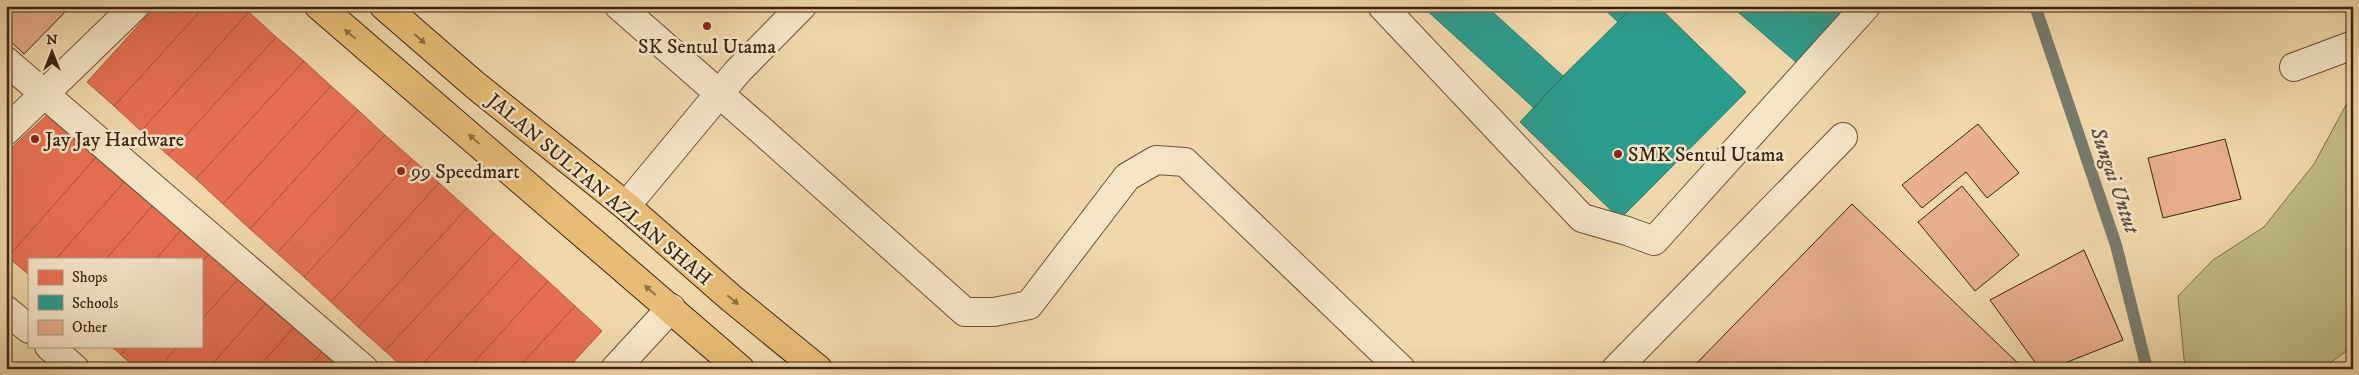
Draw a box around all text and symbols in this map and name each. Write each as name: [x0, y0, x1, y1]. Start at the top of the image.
marker: SK Sentul Utama: [701, 20, 713, 32]
north arrow: [28, 28, 78, 78]
one-way arrow: [344, 28, 357, 39]
text: N: [46, 31, 58, 49]
one-way arrow: [413, 33, 425, 45]
place label: SK Sentul Utama: [638, 35, 776, 60]
street label: JALAN SULTAN AZLAN SHAH: [480, 87, 717, 292]
water label: Sungai Untut: [2083, 123, 2145, 238]
place label: Jay Jay Hardware: [43, 128, 184, 153]
marker: Jay Jay Hardware: [29, 133, 41, 145]
one-way arrow: [468, 133, 480, 145]
place label: SMK Sentul Utama: [1628, 143, 1785, 168]
marker: SMK Sentul Utama: [1612, 148, 1624, 160]
place label: 99 Speedmart: [410, 160, 520, 185]
marker: 99 Speedmart: [395, 165, 407, 177]
legend: [28, 258, 202, 348]
text: Shops: [72, 268, 108, 287]
one-way arrow: [644, 285, 657, 296]
text: Schools: [72, 294, 118, 313]
one-way arrow: [726, 294, 739, 305]
text: Other: [72, 318, 107, 337]

